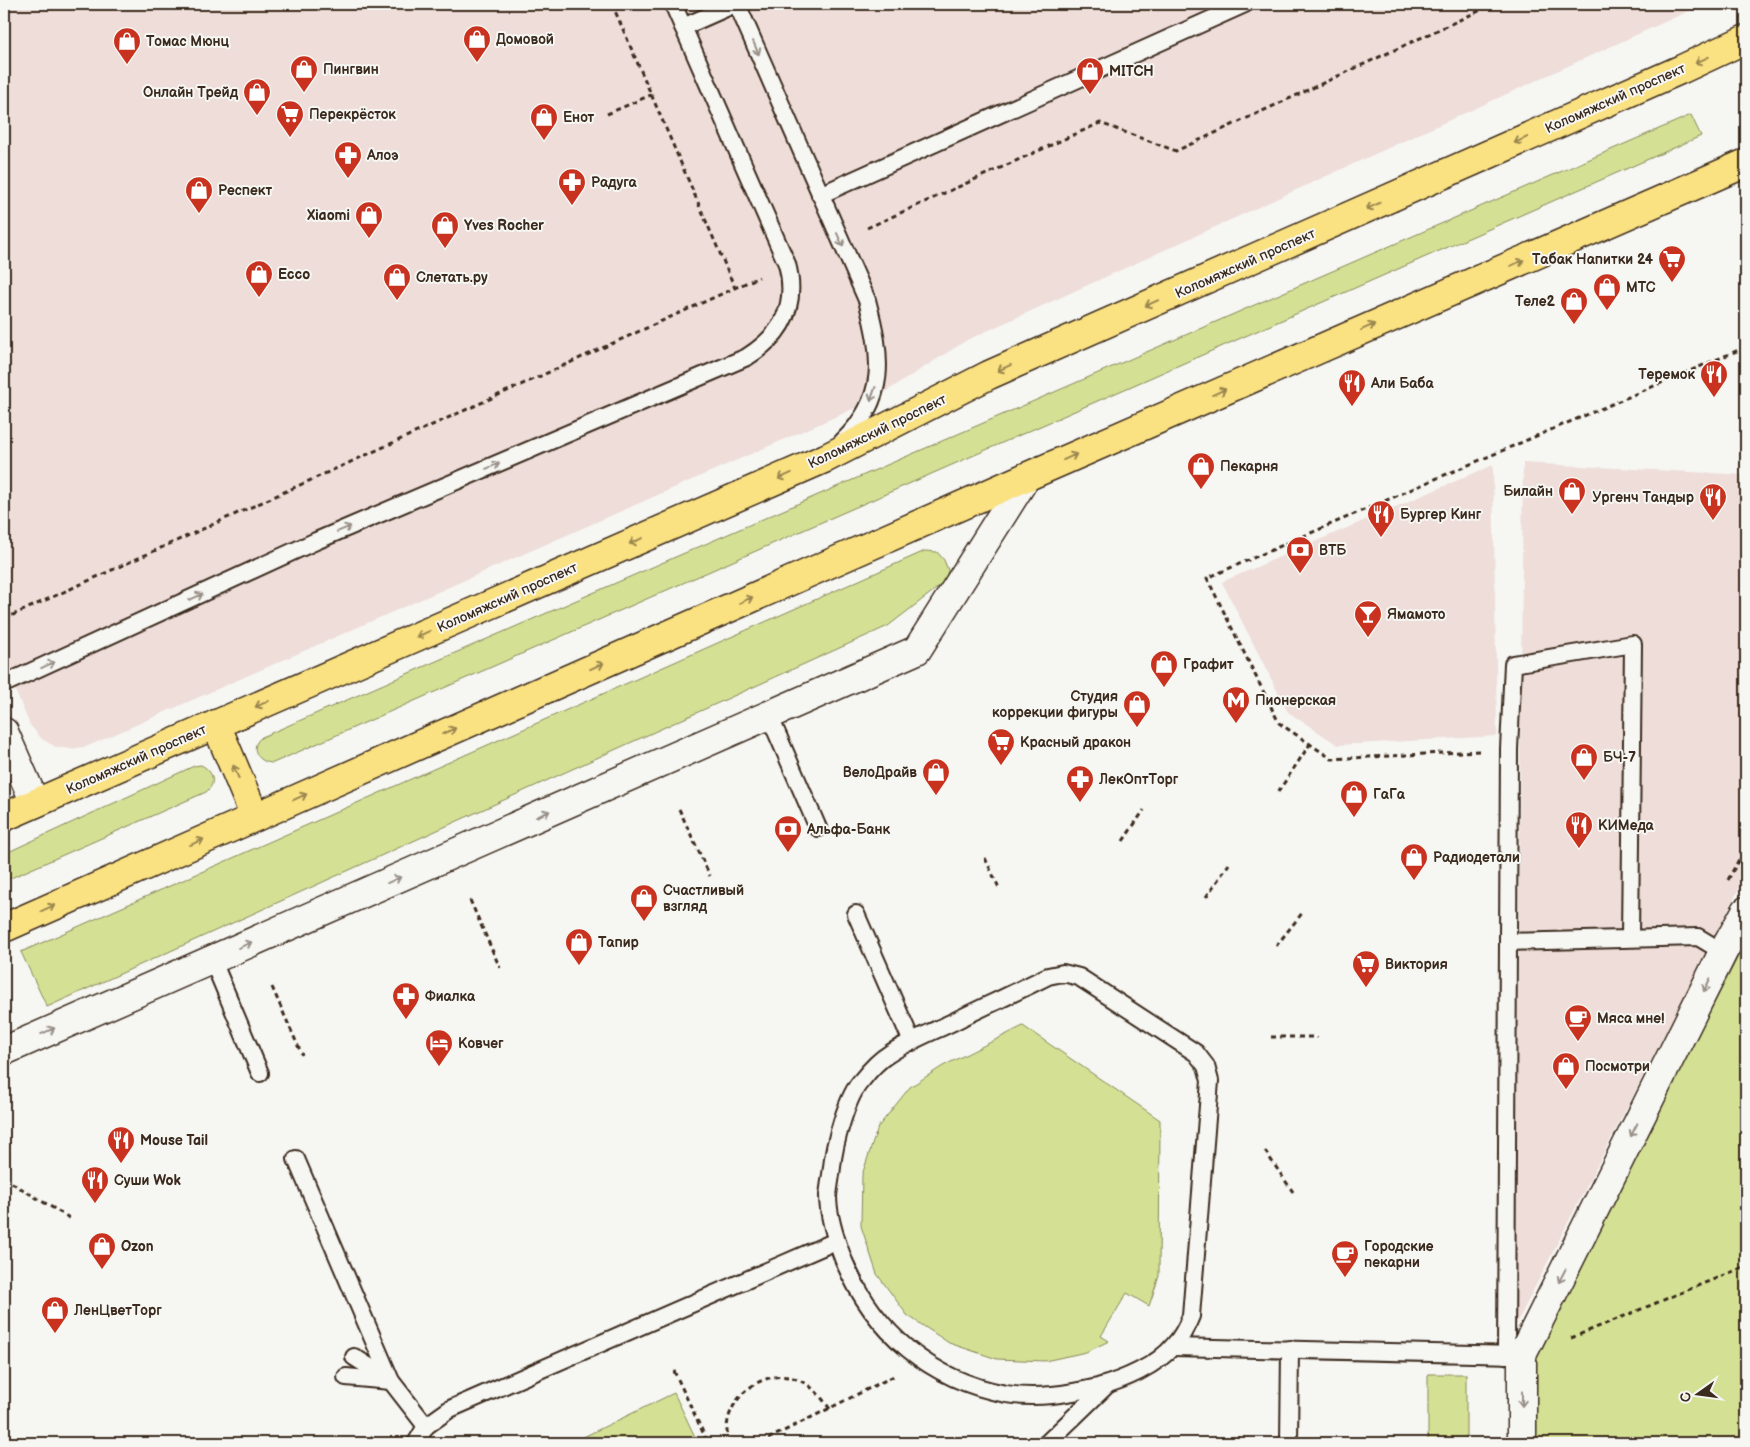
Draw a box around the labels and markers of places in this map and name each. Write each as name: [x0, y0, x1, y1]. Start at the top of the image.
shop icon: Домовой: [462, 24, 492, 63]
shop icon: Томас Мюнц: [112, 26, 142, 65]
place label: Домовой: [496, 31, 554, 48]
place label: Томас Мюнц: [146, 33, 229, 50]
shop icon: Пингвин: [289, 54, 319, 93]
shop icon: MITCH: [1075, 56, 1105, 95]
place label: Пингвин: [323, 61, 379, 78]
place label: MITCH: [1109, 63, 1154, 80]
shop icon: Онлайн Трейд: [242, 77, 272, 116]
place label: Онлайн Трейд: [143, 84, 239, 101]
supermarket icon: Перекрёсток: [275, 99, 305, 138]
shop icon: Енот: [529, 102, 559, 141]
place label: Перекрёсток: [309, 106, 396, 123]
place label: Енот: [563, 109, 595, 126]
pharmacy icon: Алоэ: [333, 140, 363, 179]
place label: Алоэ: [366, 147, 399, 164]
pharmacy icon: Радуга: [557, 167, 587, 206]
place label: Радуга: [591, 174, 638, 191]
shop icon: Респект: [184, 175, 214, 214]
place label: Респект: [218, 182, 272, 199]
shop icon: Xiaomi: [354, 200, 384, 239]
place label: Xiaomi: [307, 207, 350, 224]
shop icon: Yves Rocher: [430, 210, 460, 249]
place label: Yves Rocher: [464, 217, 544, 234]
supermarket icon: Табак Напитки 24: [1657, 244, 1687, 283]
place label: Табак Напитки 24: [1532, 251, 1654, 268]
shop icon: Ecco: [244, 259, 274, 298]
shop icon: Слетать.ру: [382, 262, 412, 301]
place label: Ecco: [278, 266, 310, 283]
place label: Слетать.ру: [416, 269, 488, 286]
shop icon: МТС: [1592, 272, 1622, 311]
place label: МТС: [1626, 279, 1656, 296]
shop icon: Теле2: [1559, 286, 1589, 325]
place label: Теле2: [1515, 293, 1556, 310]
restaurant icon: Теремок: [1699, 359, 1729, 398]
place label: Теремок: [1638, 366, 1695, 383]
restaurant icon: Али Баба: [1337, 368, 1367, 407]
place label: Али Баба: [1370, 375, 1434, 392]
shop icon: Пекарня: [1186, 451, 1216, 490]
place label: Пекарня: [1220, 458, 1278, 475]
shop icon: Билайн: [1557, 476, 1587, 515]
restaurant icon: Ургенч Тандыр: [1698, 482, 1728, 521]
place label: Билайн: [1503, 483, 1553, 500]
place label: Ургенч Тандыр: [1592, 489, 1695, 506]
restaurant icon: Бургер Кинг: [1366, 499, 1396, 538]
place label: Бургер Кинг: [1400, 506, 1482, 523]
bank icon: ВТБ: [1285, 535, 1315, 574]
place label: ВТБ: [1319, 542, 1346, 559]
bar icon: Ямамото: [1353, 599, 1383, 638]
place label: Ямамото: [1387, 606, 1446, 623]
shop icon: Графит: [1149, 649, 1179, 688]
place label: Графит: [1183, 656, 1234, 673]
metro station icon: Пионерская: [1221, 685, 1251, 724]
place label: Студия коррекции фигуры: [992, 688, 1118, 721]
shop icon: Студия коррекции фигуры: [1122, 689, 1152, 728]
place label: Пионерская: [1255, 692, 1336, 709]
supermarket icon: Красный дракон: [986, 727, 1016, 766]
place label: Красный дракон: [1020, 734, 1131, 751]
shop icon: БЧ-7: [1569, 742, 1599, 781]
place label: БЧ-7: [1603, 749, 1636, 766]
shop icon: ВелоДрайв: [921, 757, 951, 796]
place label: ВелоДрайв: [843, 764, 917, 781]
pharmacy icon: ЛекОптТорг: [1065, 764, 1095, 803]
place label: ЛекОптТорг: [1098, 771, 1179, 788]
shop icon: ГаГа: [1339, 779, 1369, 818]
place label: ГаГа: [1373, 786, 1406, 803]
restaurant icon: КИМеда: [1564, 810, 1594, 849]
bank icon: Альфа-Банк: [773, 814, 803, 853]
place label: КИМеда: [1598, 817, 1655, 834]
place label: Альфа-Банк: [806, 821, 891, 838]
shop icon: Радиодетали: [1399, 842, 1429, 881]
place label: Радиодетали: [1433, 849, 1520, 866]
place label: Счастливый взгляд: [663, 882, 744, 915]
shop icon: Счастливый взгляд: [629, 883, 659, 922]
shop icon: Тапир: [564, 927, 594, 966]
place label: Тапир: [598, 934, 640, 951]
supermarket icon: Виктория: [1351, 949, 1381, 988]
place label: Виктория: [1385, 956, 1448, 973]
pharmacy icon: Фиалка: [391, 981, 421, 1020]
place label: Фиалка: [425, 988, 476, 1005]
cafe icon: Мяса мне!: [1563, 1003, 1593, 1042]
place label: Мяса мне!: [1597, 1010, 1665, 1027]
hotel icon: Ковчег: [424, 1028, 454, 1067]
place label: Ковчег: [458, 1035, 504, 1052]
shop icon: Посмотри: [1551, 1051, 1581, 1090]
place label: Посмотри: [1585, 1058, 1650, 1075]
restaurant icon: Mouse Tail: [106, 1125, 136, 1164]
place label: Mouse Tail: [140, 1132, 208, 1149]
restaurant icon: Суши Wok: [80, 1165, 110, 1204]
place label: Суши Wok: [114, 1172, 181, 1189]
shop icon: Ozon: [87, 1231, 117, 1270]
place label: Ozon: [121, 1238, 154, 1255]
place label: Городские пекарни: [1364, 1238, 1434, 1271]
cafe icon: Городские пекарни: [1330, 1239, 1360, 1278]
shop icon: ЛенЦветТорг: [40, 1295, 70, 1334]
place label: ЛенЦветТорг: [73, 1302, 162, 1319]

